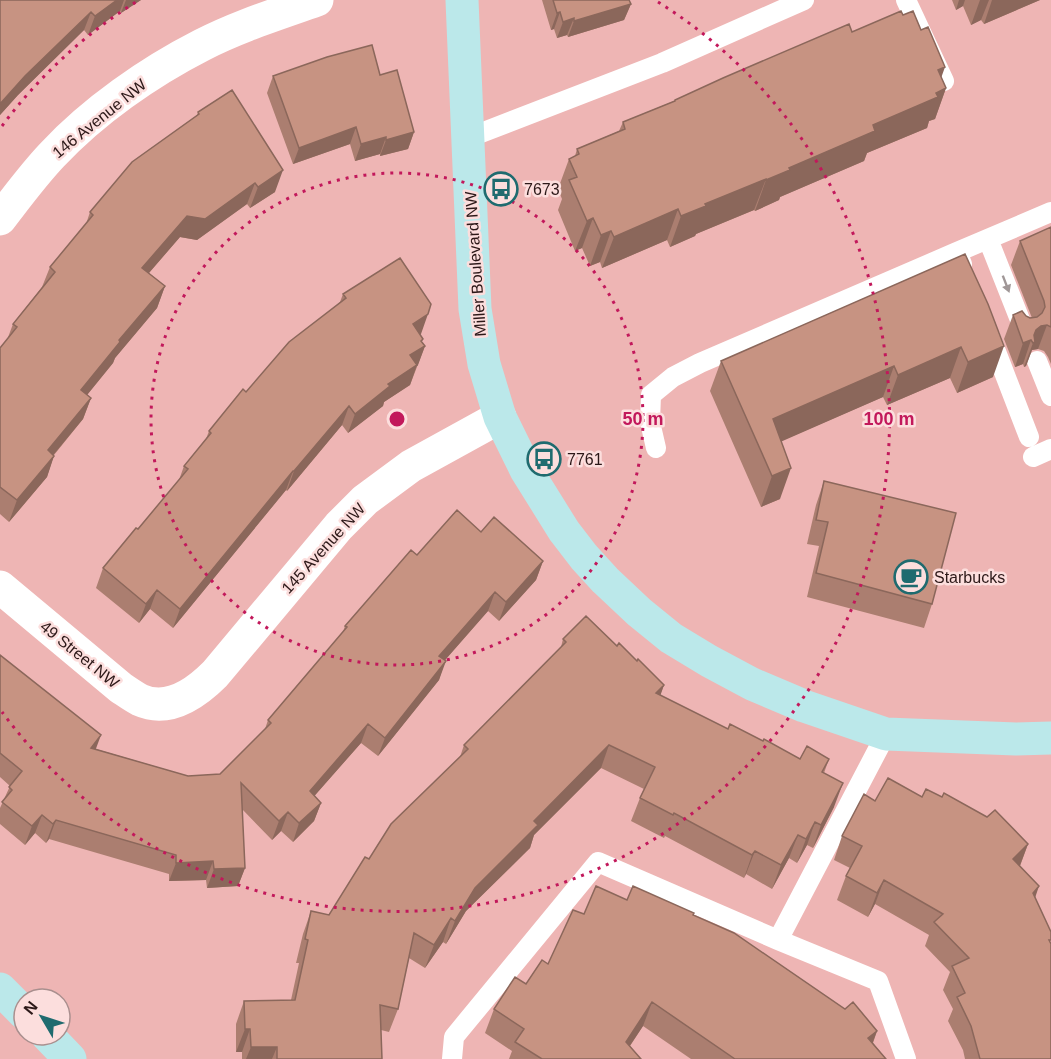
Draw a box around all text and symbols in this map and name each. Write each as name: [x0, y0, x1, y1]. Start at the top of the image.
street label: 146 Avenue NW: [49, 75, 150, 161]
bus stop icon: 7673: [483, 171, 519, 207]
place label: 7673: [524, 181, 560, 198]
street label: Miller Boulevard NW: [462, 190, 489, 337]
one-way arrow: [1001, 276, 1011, 294]
centre of rings: [387, 409, 407, 429]
text: 50 m: [622, 409, 664, 429]
text: 100 m: [863, 409, 915, 429]
bus stop icon: 7761: [526, 441, 562, 477]
place label: 7761: [567, 451, 603, 468]
street label: 145 Avenue NW: [278, 499, 369, 597]
cafe icon: Starbucks: [893, 559, 929, 595]
place label: Starbucks: [934, 569, 1005, 586]
street label: 49 Street NW: [37, 618, 123, 692]
north arrow: [12, 987, 72, 1047]
text: N: [20, 998, 41, 1018]

